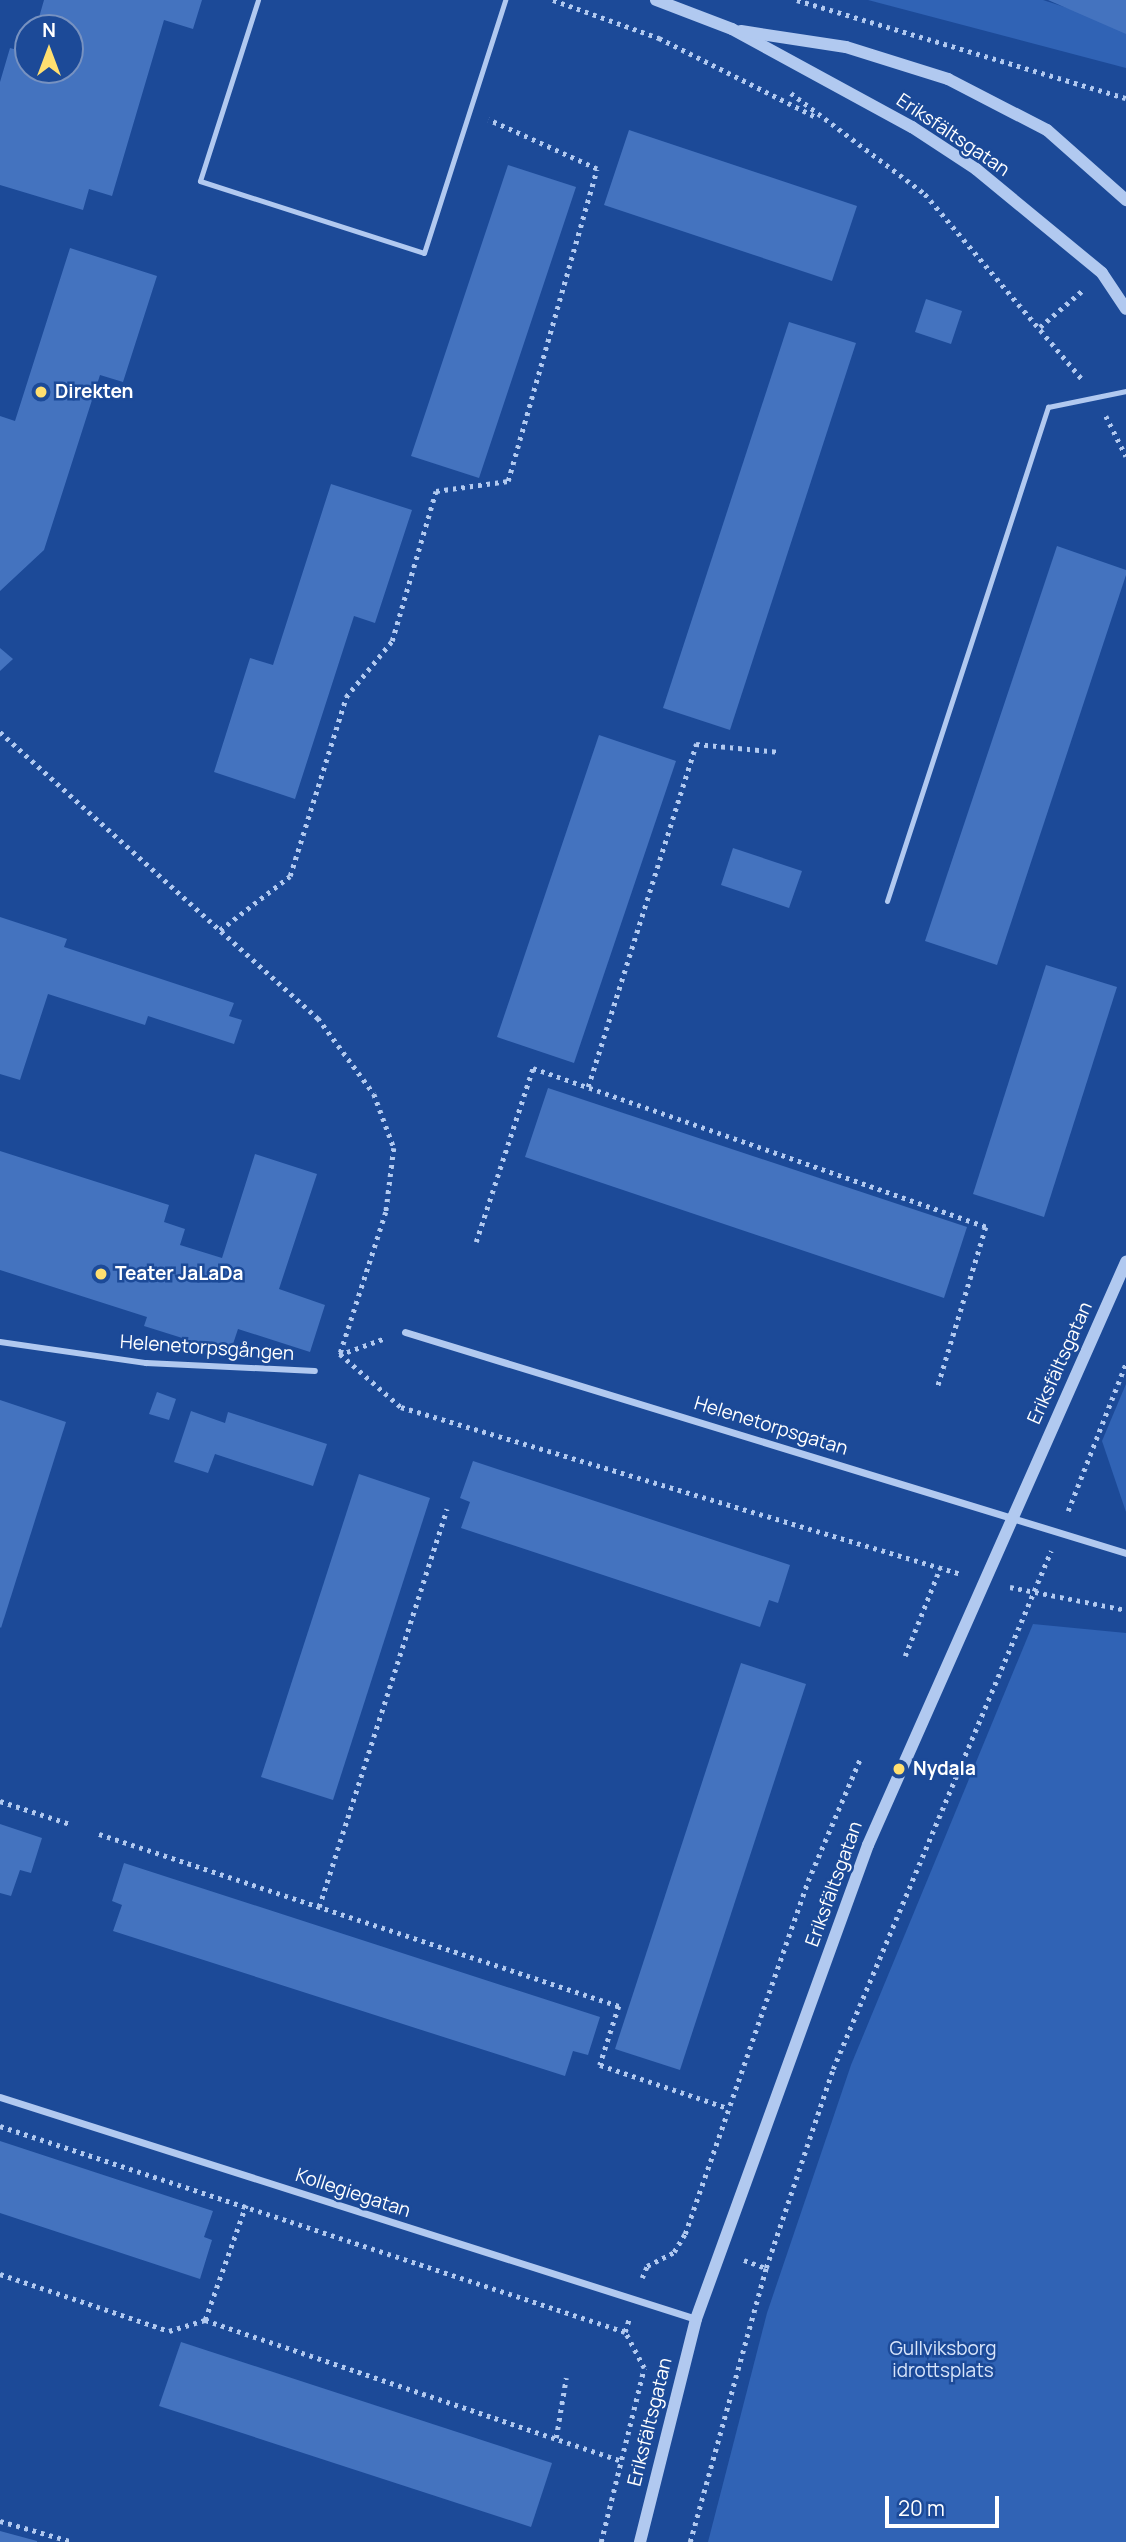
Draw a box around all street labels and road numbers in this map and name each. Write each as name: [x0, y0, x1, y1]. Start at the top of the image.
street label: Eriksfältsgatan: [892, 89, 1014, 181]
street label: Eriksfältsgatan: [1023, 1298, 1097, 1428]
street label: Helenetorpsgången: [119, 1331, 295, 1365]
street label: Helenetorpsgatan: [691, 1392, 851, 1460]
street label: Eriksfältsgatan: [801, 1818, 867, 1950]
street label: Kollegiegatan: [293, 2164, 413, 2222]
street label: Eriksfältsgatan: [623, 2355, 677, 2489]

